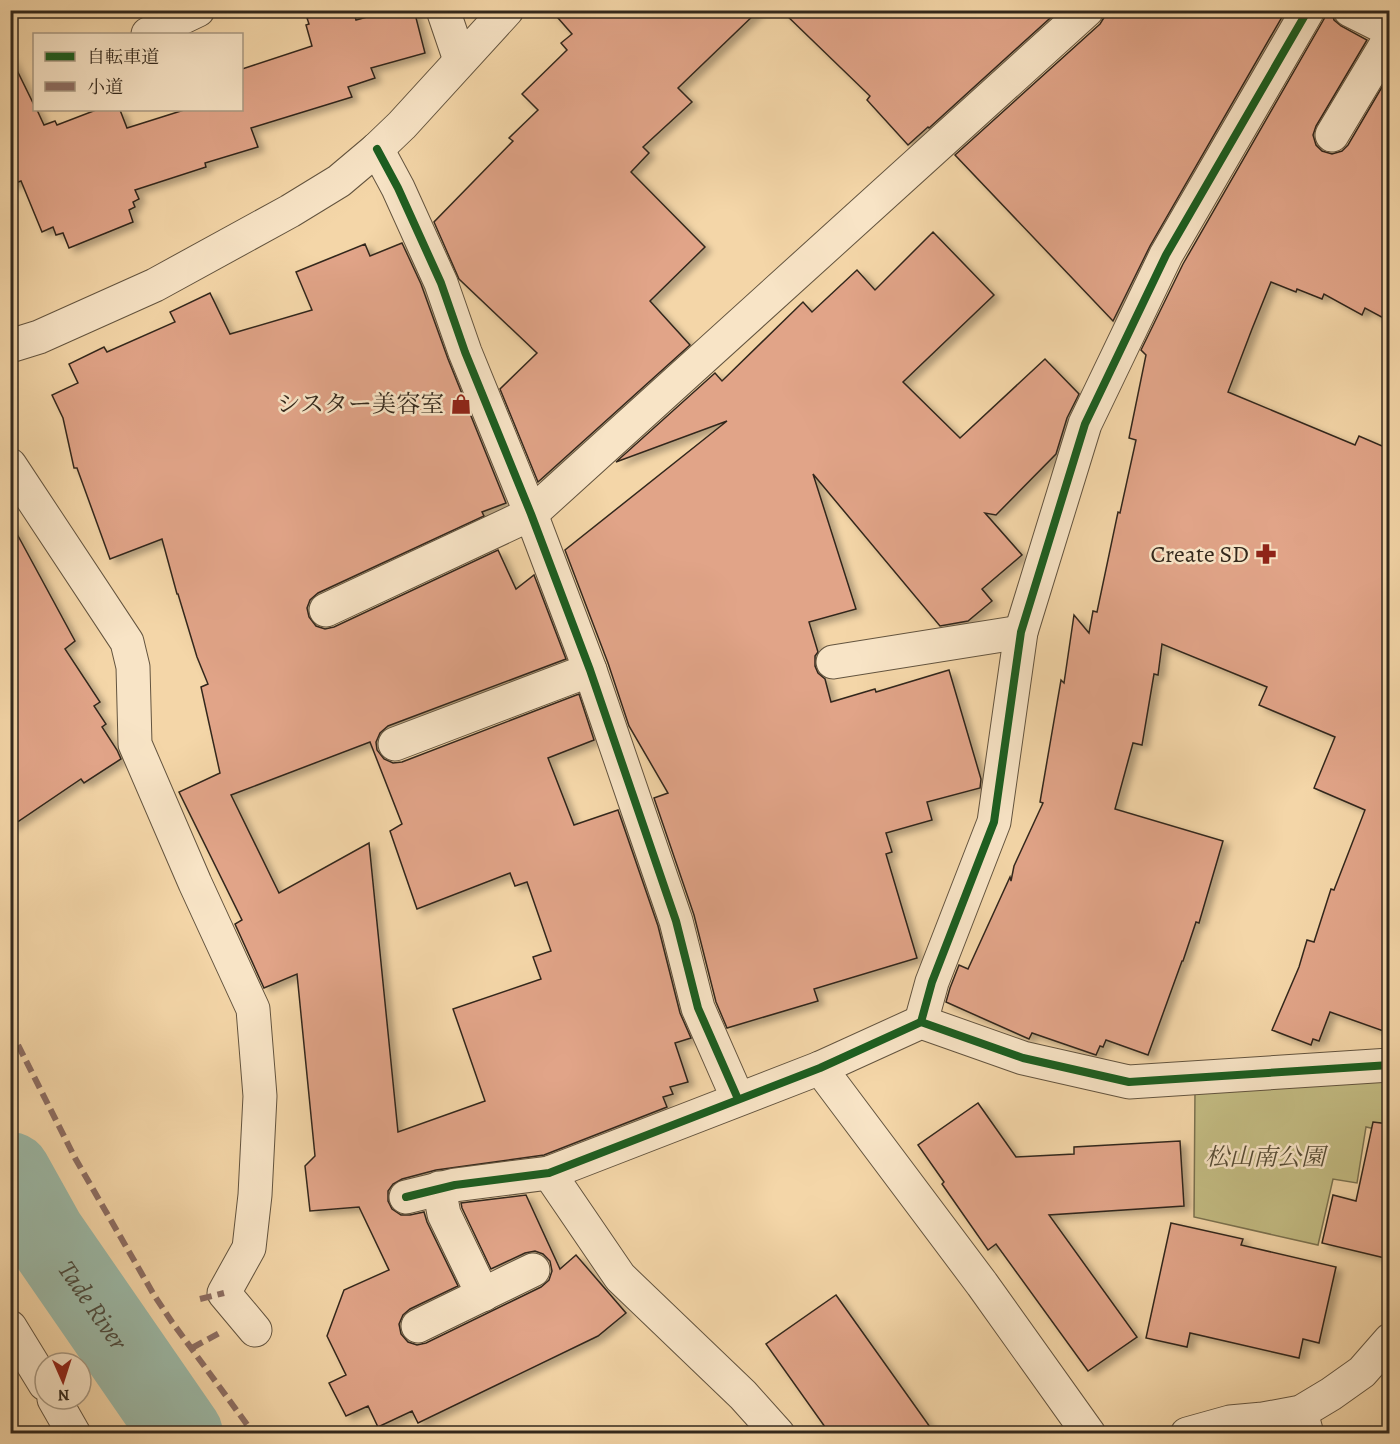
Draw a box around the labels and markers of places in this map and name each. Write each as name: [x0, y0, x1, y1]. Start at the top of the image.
place label: シスター美容室: [277, 388, 444, 420]
shop icon: シスター美容室: [449, 392, 473, 416]
place label: Create SD: [1151, 538, 1249, 570]
pharmacy icon: Create SD: [1254, 542, 1278, 566]

